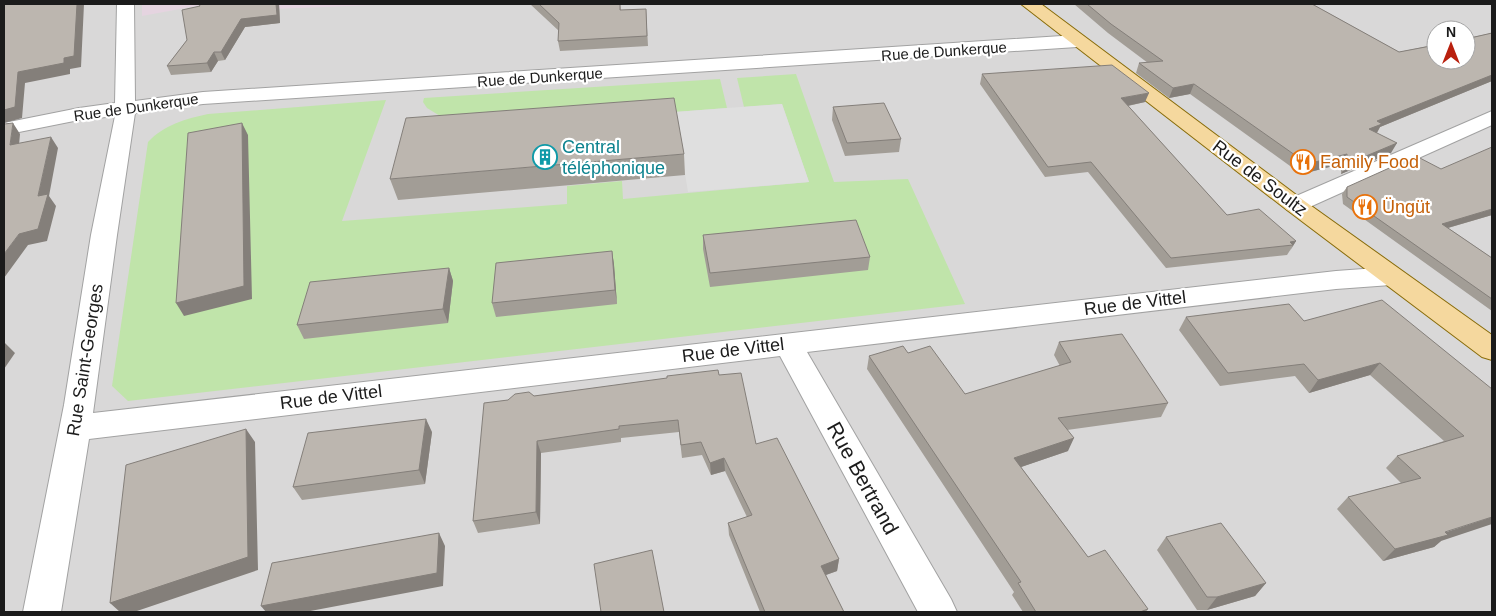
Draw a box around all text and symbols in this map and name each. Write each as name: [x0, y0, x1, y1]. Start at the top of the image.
north arrow: [1426, 20, 1476, 70]
text: N: [1446, 24, 1456, 40]
street label: Rue de Dunkerque: [881, 38, 1007, 64]
street label: Rue de Dunkerque: [477, 64, 603, 90]
street label: Rue de Dunkerque: [72, 90, 200, 124]
street label: Rue de Soultz: [1209, 136, 1311, 220]
place label: Central téléphonique: [562, 137, 665, 178]
building icon: Central téléphonique: [532, 144, 558, 170]
restaurant icon: Family Food: [1290, 149, 1316, 175]
place label: Family Food: [1320, 152, 1419, 172]
restaurant icon: Üngüt: [1352, 194, 1378, 220]
place label: Üngüt: [1382, 197, 1430, 217]
street label: Rue Saint-Georges: [63, 282, 107, 438]
street label: Rue de Vittel: [1083, 287, 1187, 319]
street label: Rue de Vittel: [681, 334, 785, 366]
street label: Rue de Vittel: [279, 381, 383, 413]
street label: Rue Bertrand: [823, 418, 903, 538]

